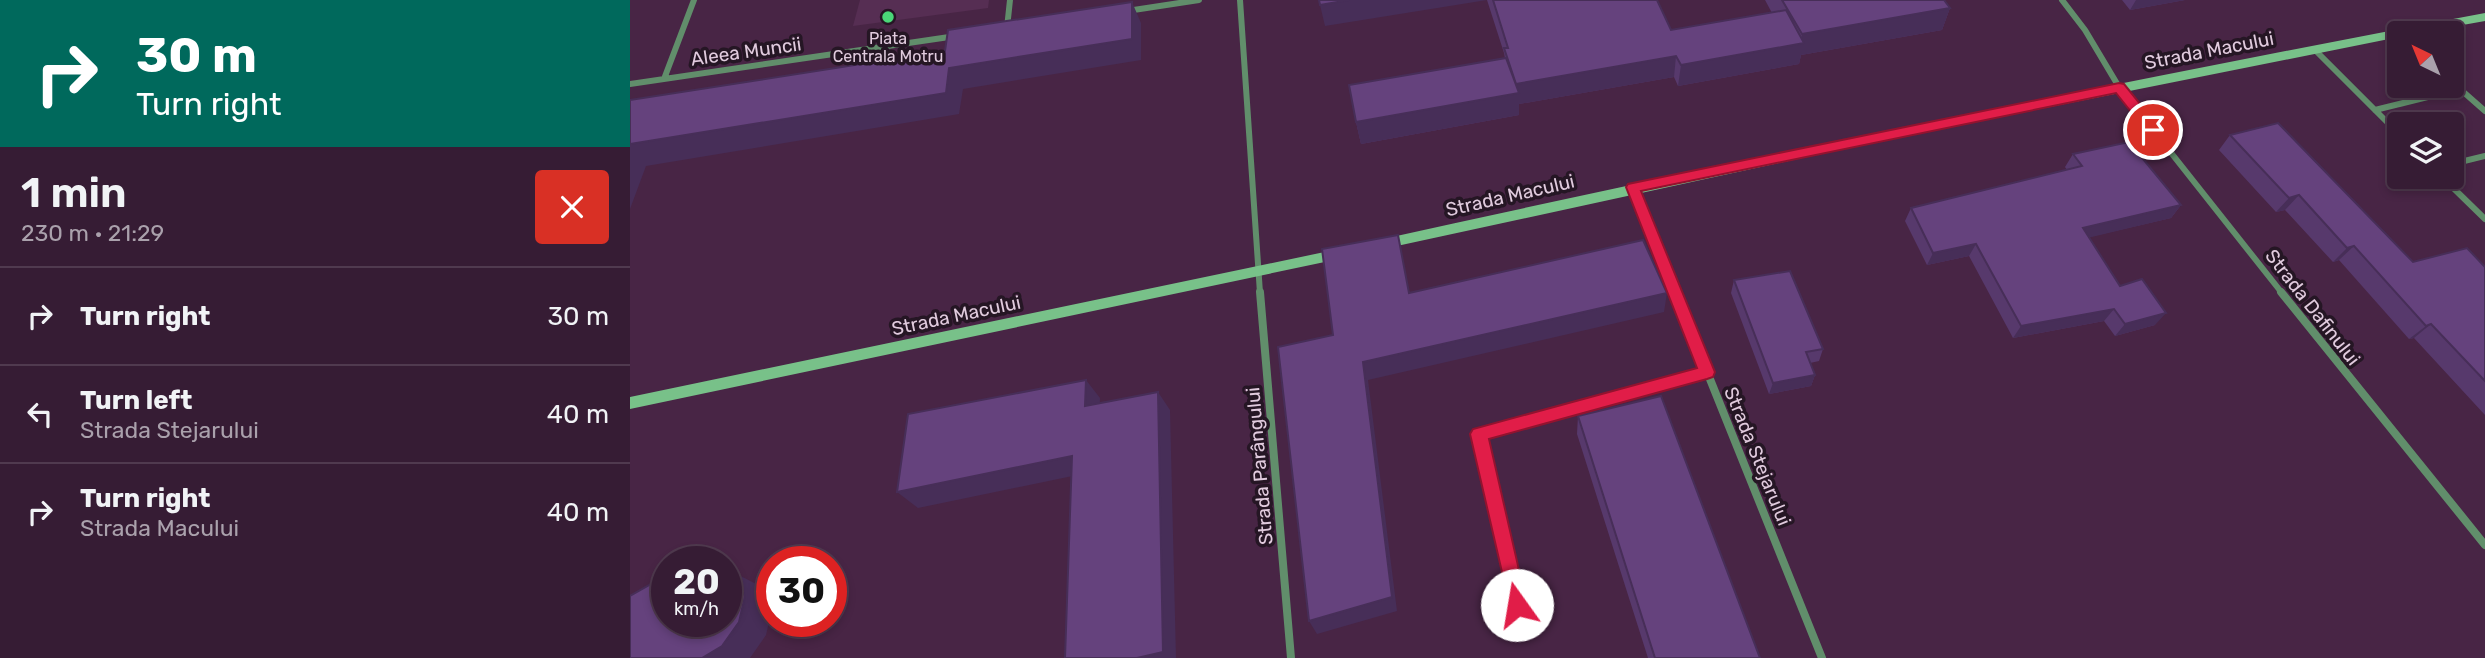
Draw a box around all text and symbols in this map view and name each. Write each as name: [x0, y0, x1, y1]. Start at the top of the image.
marker: Piata Centrala Motru: [880, 9, 896, 25]
north arrow: [2387, 21, 2464, 98]
map controls: [2387, 21, 2464, 189]
text: 30 m: [136, 26, 257, 84]
street label: Strada Macului: [2142, 27, 2276, 74]
icon: right: [21, 28, 112, 119]
place label: Piata Centrala Motru: [833, 29, 943, 66]
street label: Aleea Muncii: [689, 32, 803, 71]
text: Turn right: [136, 85, 281, 123]
pin: [2123, 100, 2183, 160]
icon: arrive: [2134, 111, 2172, 149]
button: layers: [2387, 112, 2464, 189]
text: 1 min: [21, 168, 127, 218]
button: close: [535, 170, 609, 244]
street label: Strada Macului: [1444, 170, 1577, 221]
text: 230 m · 21:29: [21, 219, 164, 247]
street label: Strada Dafinului: [2260, 245, 2365, 370]
street label: Strada Macului: [889, 291, 1023, 340]
icon: right: [21, 297, 59, 335]
text: Turn right: [80, 301, 210, 332]
text: 30 m: [547, 301, 609, 332]
street label: Strada Stejarului: [1719, 383, 1796, 529]
text: Turn left: [80, 385, 192, 416]
street label: Strada Parângului: [1241, 386, 1278, 546]
icon: left: [21, 395, 59, 433]
text: 40 m: [547, 399, 609, 430]
text: Strada Stejarului: [80, 416, 259, 444]
text: Turn right: [80, 483, 210, 514]
icon: right: [21, 493, 59, 531]
text: 40 m: [547, 497, 609, 528]
text: Strada Macului: [80, 514, 239, 542]
speed limit sign: 30: [756, 546, 847, 637]
text: 20: [673, 561, 720, 603]
position arrow: [1480, 568, 1554, 642]
text: km/h: [674, 598, 719, 620]

